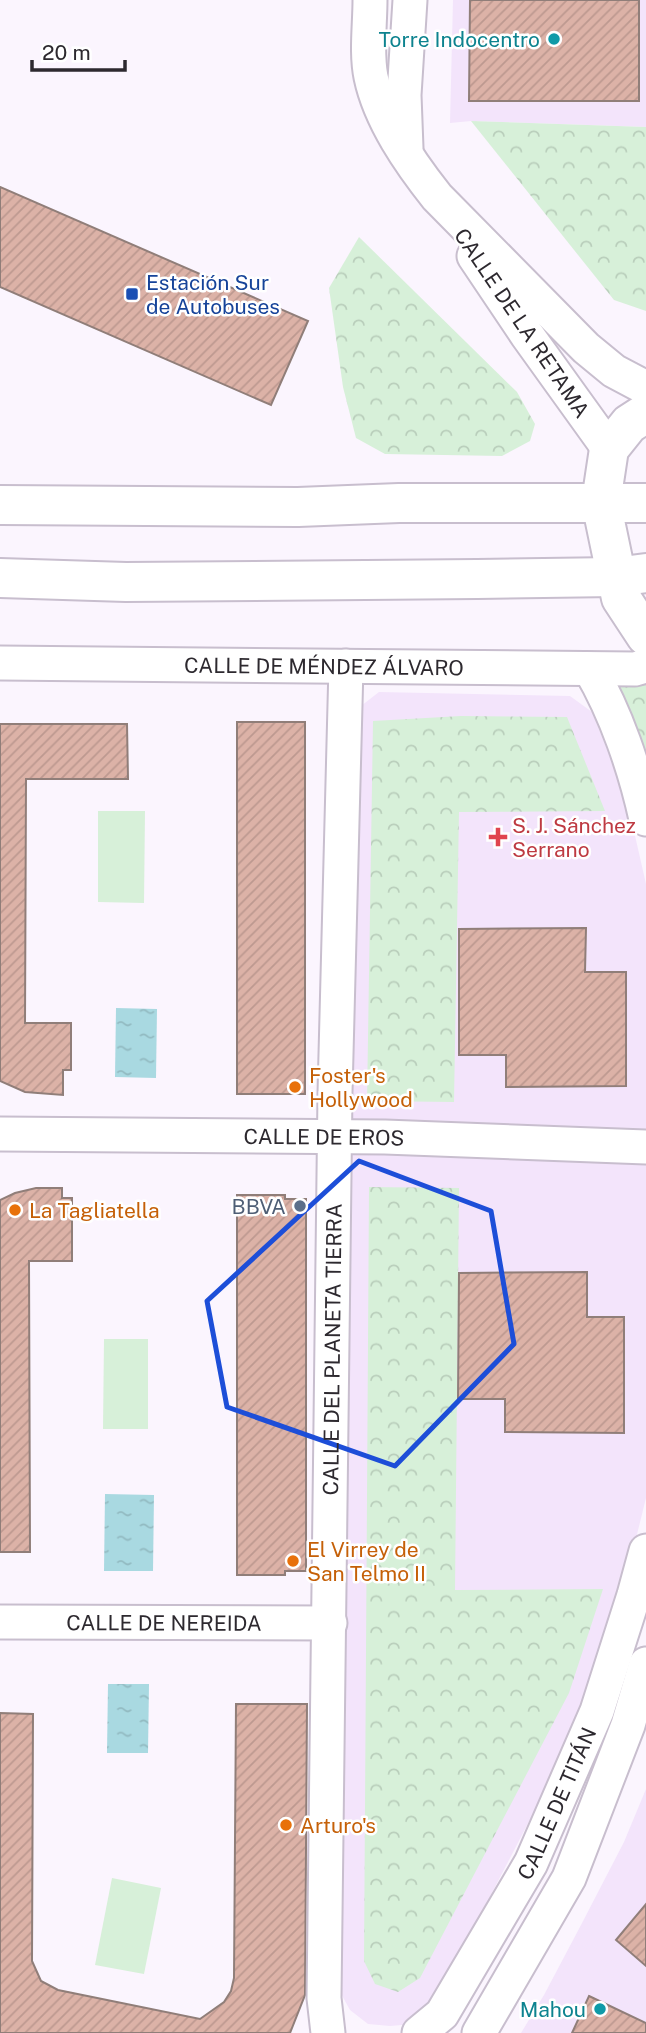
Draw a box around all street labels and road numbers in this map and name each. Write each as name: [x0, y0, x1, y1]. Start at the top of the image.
street label: CALLE DE LA RETAMA: [449, 223, 595, 423]
street label: CALLE DE MÉNDEZ ÁLVARO: [184, 652, 464, 680]
street label: CALLE DE EROS: [243, 1123, 405, 1150]
street label: CALLE DEL PLANETA TIERRA: [318, 1203, 346, 1496]
street label: CALLE DE NEREIDA: [66, 1610, 262, 1635]
street label: CALLE DE TITÁN: [512, 1723, 601, 1884]

